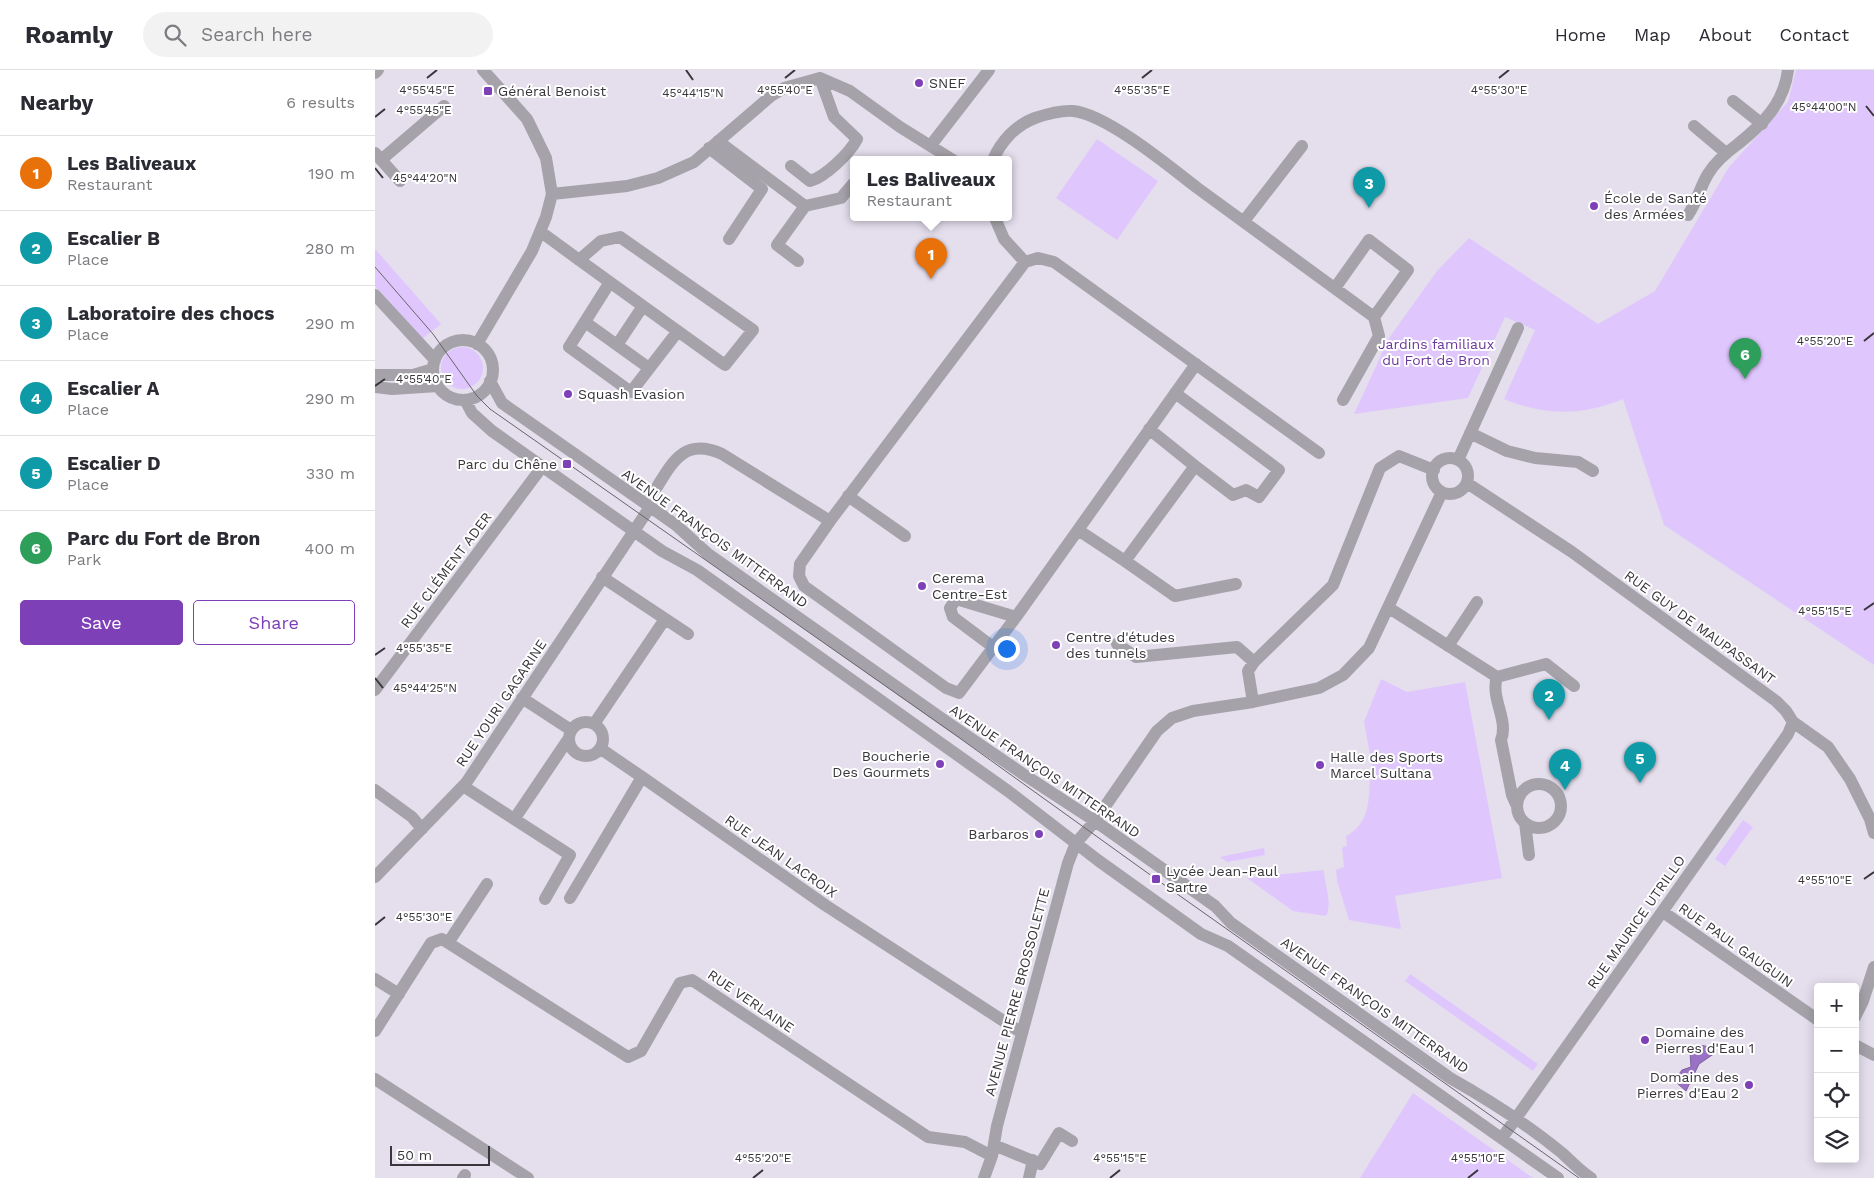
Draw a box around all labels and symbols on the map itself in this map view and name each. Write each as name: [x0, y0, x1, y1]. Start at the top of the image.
place label: SNEF: [929, 75, 966, 91]
marker: SNEF: [913, 77, 925, 89]
text: 4°55'45"E: [399, 83, 455, 97]
place label: Général Benoist: [498, 83, 606, 99]
text: 4°55'40"E: [757, 83, 813, 97]
text: 4°55'35"E: [1114, 83, 1170, 97]
text: 4°55'30"E: [1471, 83, 1528, 97]
marker: Général Benoist: [482, 85, 494, 97]
text: 45°44'15"N: [662, 86, 724, 100]
text: 45°44'00"N: [1792, 100, 1856, 114]
text: 4°55'45"E: [396, 103, 452, 117]
pin: 3: [1353, 167, 1385, 208]
text: 45°44'20"N: [393, 171, 457, 185]
place label: École de Santé des Armées: [1604, 190, 1707, 222]
marker: École de Santé des Armées: [1588, 200, 1600, 212]
pin: 1: [915, 238, 947, 279]
text: 4°55'20"E: [1797, 334, 1854, 348]
park label: Jardins familiaux du Fort de Bron: [1378, 336, 1494, 368]
pin: 6: [1729, 338, 1761, 379]
text: 4°55'40"E: [396, 372, 452, 386]
place label: Squash Evasion: [578, 386, 685, 402]
marker: Squash Evasion: [562, 388, 574, 400]
place label: Parc du Chêne: [457, 456, 557, 472]
marker: Parc du Chêne: [561, 458, 573, 470]
street label: AVENUE FRANÇOIS MITTERRAND: [619, 465, 811, 611]
street label: RUE CLÉMENT ADER: [397, 509, 495, 631]
street label: RUE GUY DE MAUPASSANT: [1621, 567, 1779, 687]
place label: Cerema Centre-Est: [932, 570, 1007, 602]
marker: Cerema Centre-Est: [916, 580, 928, 592]
text: 4°55'15"E: [1798, 604, 1852, 618]
place label: Centre d'études des tunnels: [1066, 629, 1175, 661]
street label: RUE YOURI GAGARINE: [452, 636, 550, 770]
your location: [994, 636, 1020, 662]
marker: Centre d'études des tunnels: [1050, 639, 1062, 651]
text: 4°55'35"E: [396, 641, 452, 655]
pin: 2: [1533, 679, 1565, 720]
text: 45°44'25"N: [393, 681, 457, 695]
street label: AVENUE FRANÇOIS MITTERRAND: [947, 701, 1143, 841]
pin: 5: [1624, 742, 1656, 783]
place label: Boucherie Des Gourmets: [832, 748, 930, 780]
place label: Halle des Sports Marcel Sultana: [1330, 749, 1443, 781]
pin: 4: [1549, 749, 1581, 790]
marker: Boucherie Des Gourmets: [934, 758, 946, 770]
marker: Halle des Sports Marcel Sultana: [1314, 759, 1326, 771]
street label: RUE JEAN LACROIX: [722, 811, 840, 901]
place label: Barbaros: [968, 826, 1029, 842]
marker: Barbaros: [1033, 828, 1045, 840]
street label: RUE MAURICE UTRILLO: [1584, 852, 1688, 992]
place label: Lycée Jean-Paul Sartre: [1166, 863, 1278, 895]
marker: Lycée Jean-Paul Sartre: [1150, 873, 1162, 885]
text: 4°55'10"E: [1798, 873, 1852, 887]
street label: AVENUE PIERRE BROSSOLETTE: [981, 886, 1053, 1098]
street label: RUE PAUL GAUGUIN: [1676, 899, 1796, 991]
text: 4°55'30"E: [396, 910, 453, 924]
street label: AVENUE FRANÇOIS MITTERRAND: [1278, 934, 1472, 1076]
street label: RUE VERLAINE: [705, 966, 797, 1036]
place label: Domaine des Pierres d'Eau 1: [1655, 1024, 1754, 1056]
marker: Domaine des Pierres d'Eau 1: [1639, 1034, 1651, 1046]
place label: Domaine des Pierres d'Eau 2: [1637, 1069, 1739, 1101]
marker: Domaine des Pierres d'Eau 2: [1743, 1079, 1755, 1091]
scale bar: [390, 1143, 490, 1166]
text: 4°55'20"E: [735, 1151, 792, 1165]
text: 4°55'15"E: [1093, 1151, 1147, 1165]
text: 4°55'10"E: [1451, 1151, 1505, 1165]

